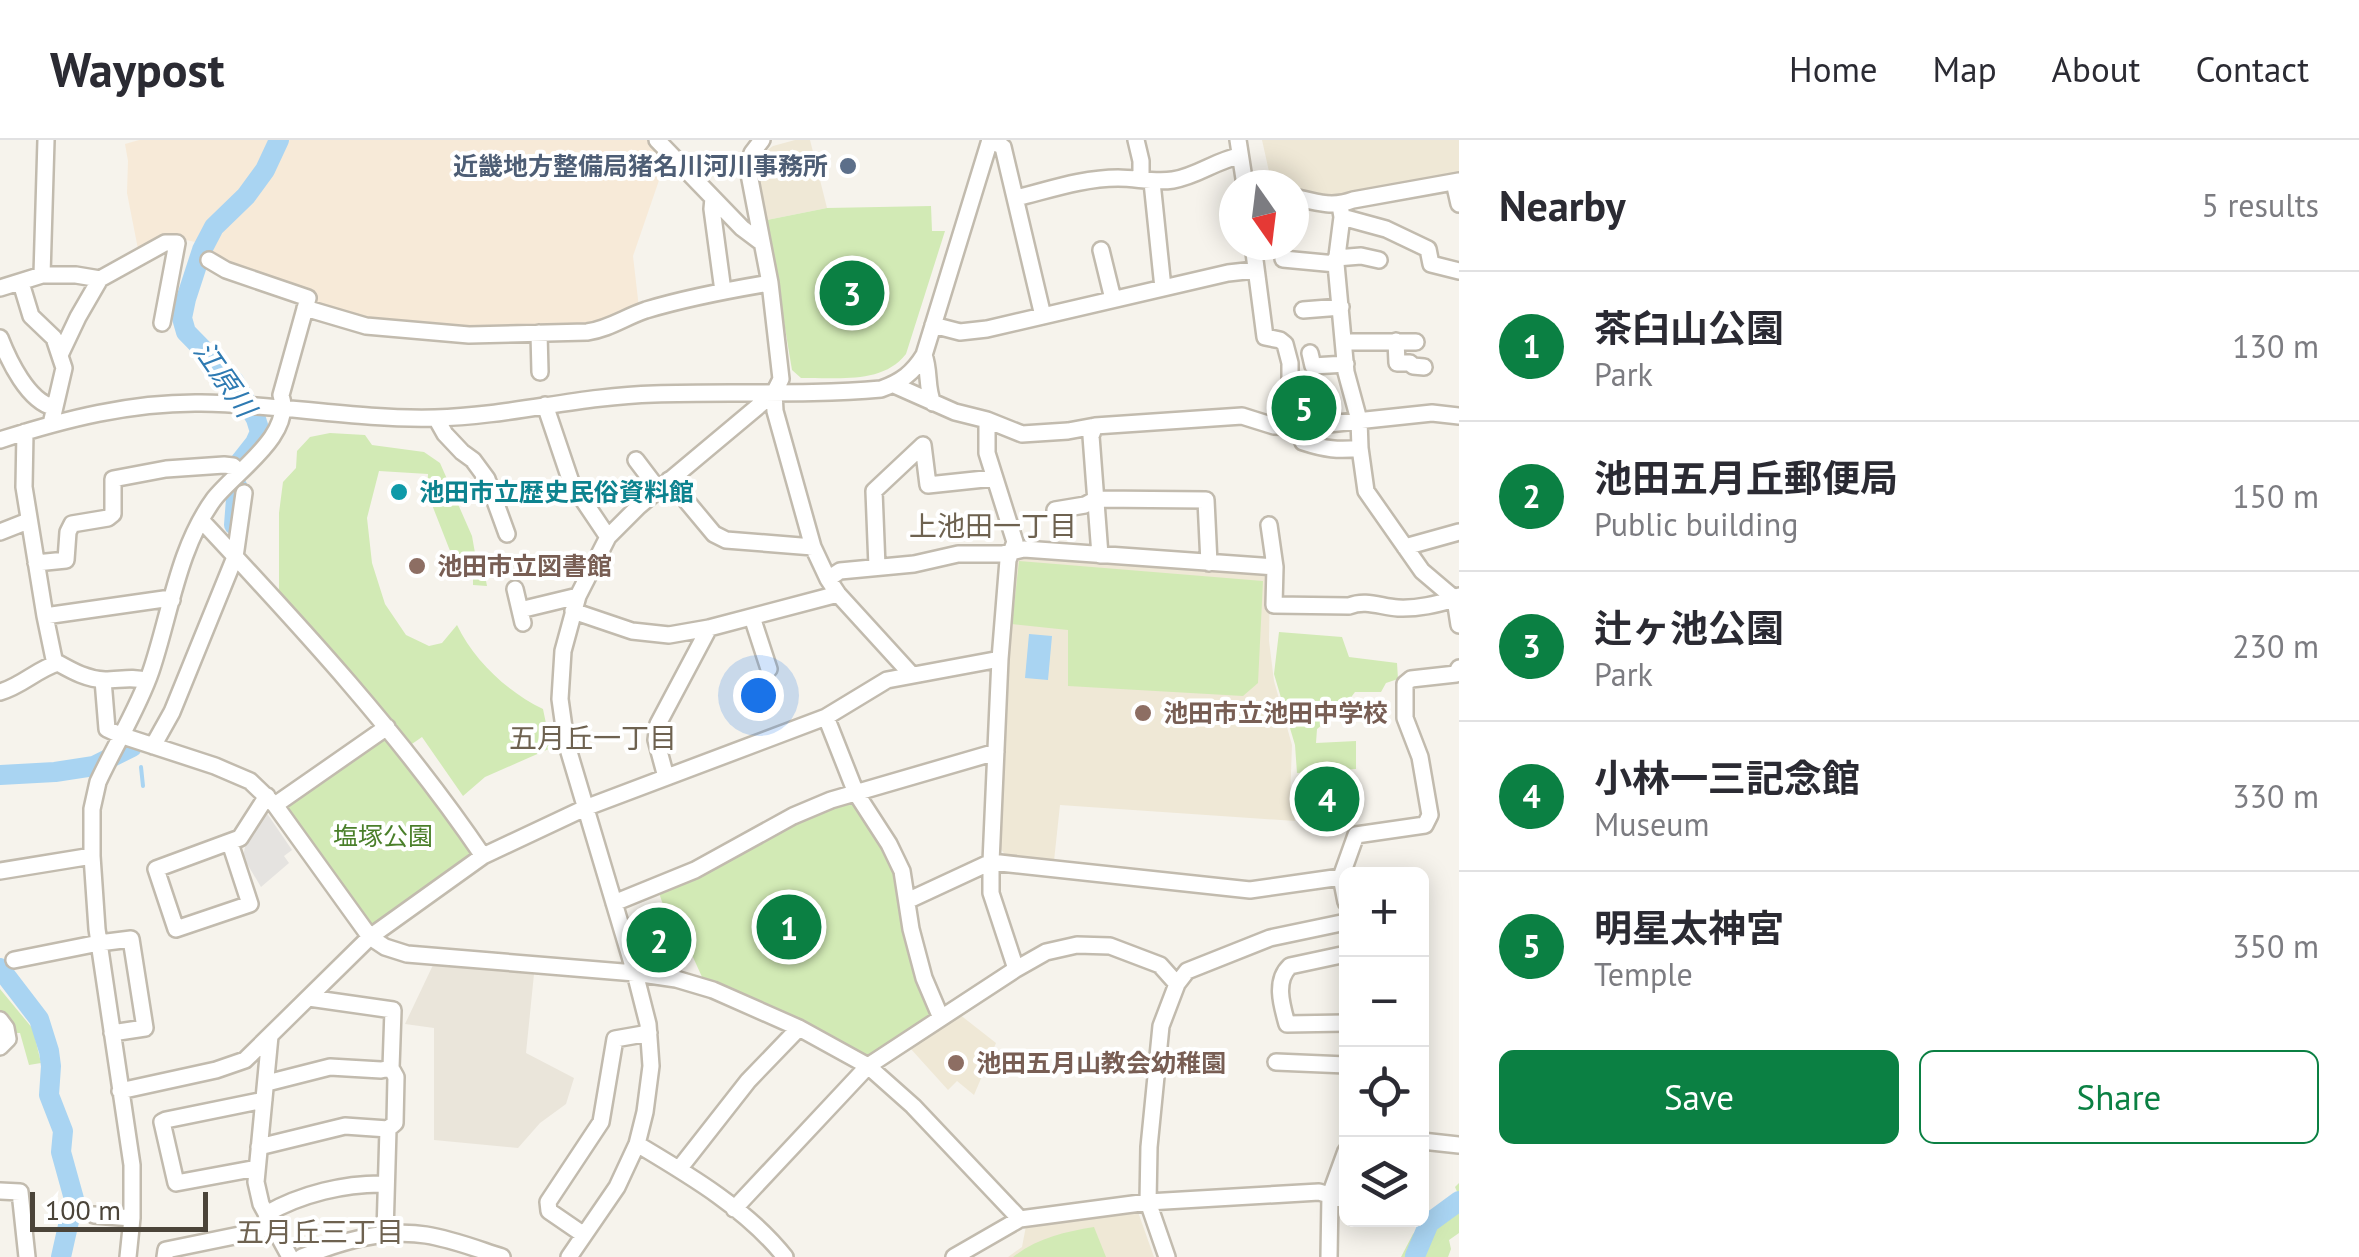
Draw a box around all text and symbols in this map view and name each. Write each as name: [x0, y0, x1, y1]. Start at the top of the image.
text: Waypost: [50, 38, 225, 100]
text: Home: [1789, 46, 1878, 92]
text: Map: [1933, 46, 1997, 92]
text: About: [2052, 46, 2140, 92]
text: Contact: [2195, 46, 2309, 92]
place label: 近畿地方整備局猪名川河川事務所: [453, 150, 828, 182]
marker: 近畿地方整備局猪名川河川事務所: [837, 155, 859, 177]
north arrow: [1219, 170, 1309, 260]
text: Nearby: [1499, 178, 1626, 233]
text: 5 results: [2201, 184, 2319, 226]
pin: 3: [820, 256, 884, 330]
text: 茶臼山公園: [1594, 303, 1784, 352]
text: 1: [1522, 325, 1541, 367]
text: 130 m: [2232, 325, 2319, 367]
water label: 江原川: [186, 334, 266, 426]
text: Park: [1594, 353, 1653, 395]
pin: 5: [1272, 370, 1336, 446]
text: 池田五月丘郵便局: [1594, 453, 1898, 502]
text: 2: [1522, 475, 1541, 517]
text: 150 m: [2232, 475, 2319, 517]
place label: 池田市立歴史民俗資料館: [419, 476, 694, 508]
marker: 池田市立歴史民俗資料館: [388, 481, 410, 503]
text: Public building: [1594, 503, 1798, 545]
district label: 上池田一丁目: [909, 507, 1077, 544]
place label: 池田市立図書館: [437, 550, 612, 582]
marker: 池田市立図書館: [406, 555, 428, 577]
text: 辻ヶ池公園: [1594, 603, 1784, 652]
text: 3: [1522, 625, 1541, 667]
text: 230 m: [2232, 625, 2319, 667]
text: Park: [1594, 653, 1653, 695]
your location: [733, 670, 784, 721]
place label: 池田市立池田中学校: [1163, 697, 1388, 729]
marker: 池田市立池田中学校: [1132, 702, 1154, 724]
district label: 五月丘一丁目: [509, 719, 677, 756]
text: 小林一三記念館: [1594, 753, 1860, 802]
pin: 4: [1294, 762, 1360, 836]
text: 4: [1522, 775, 1541, 817]
text: 330 m: [2232, 775, 2319, 817]
text: Museum: [1594, 803, 1710, 845]
park label: 塩塚公園: [333, 820, 433, 852]
map controls: [1339, 867, 1429, 1227]
button: +: [1339, 867, 1429, 957]
pin: 1: [756, 890, 822, 964]
pin: 2: [626, 902, 692, 978]
text: 明星太神宮: [1594, 903, 1784, 952]
text: 5: [1522, 925, 1541, 967]
text: 350 m: [2232, 925, 2319, 967]
text: Temple: [1594, 953, 1693, 995]
button: −: [1339, 957, 1429, 1047]
place label: 池田五月山教会幼稚園: [976, 1047, 1226, 1079]
button: locate: [1339, 1047, 1429, 1137]
button: Save: [1499, 1050, 1899, 1144]
button: Share: [1919, 1050, 2319, 1144]
marker: 池田五月山教会幼稚園: [945, 1052, 967, 1074]
button: layers: [1339, 1137, 1429, 1227]
scale bar: [30, 1187, 208, 1232]
text: 100 m: [45, 1191, 121, 1228]
district label: 五月丘三丁目: [236, 1213, 404, 1250]

